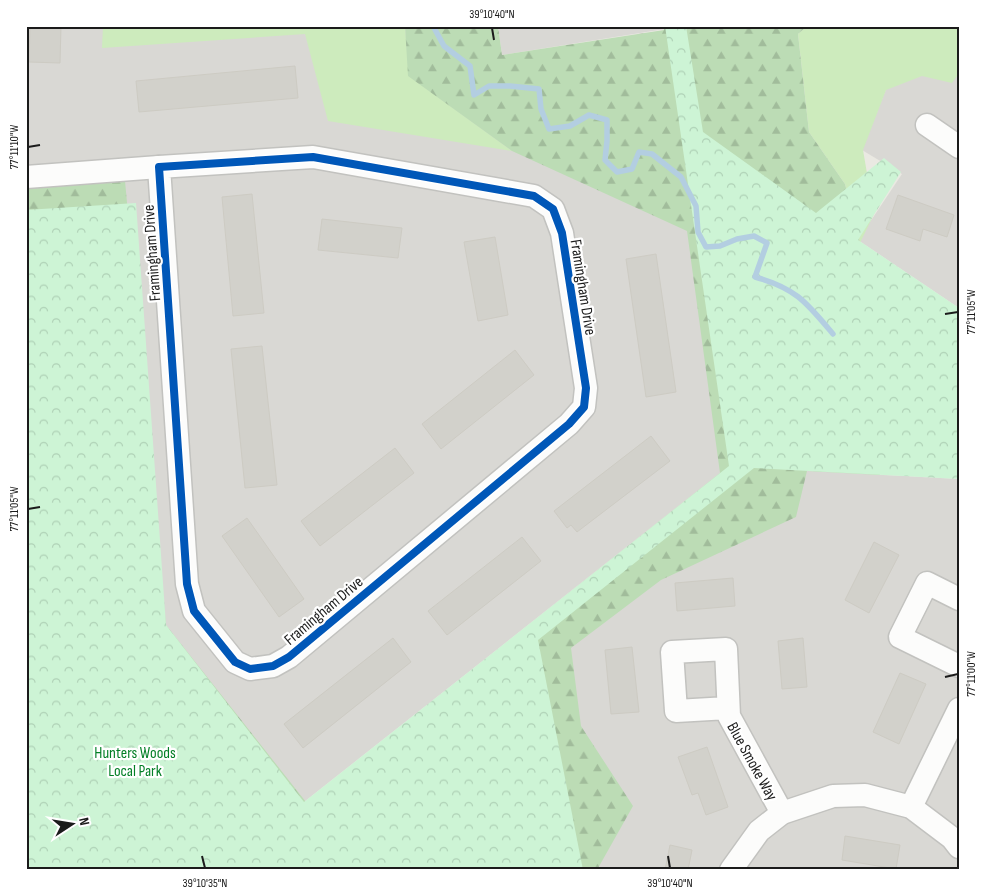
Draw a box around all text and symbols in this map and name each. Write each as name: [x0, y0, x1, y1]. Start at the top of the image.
text: 39°10'40"N: [469, 7, 515, 22]
text: 77°11'10"W: [7, 125, 22, 169]
street label: Framingham Drive: [140, 204, 165, 302]
street label: Framingham Drive: [566, 238, 599, 337]
text: 77°11'05"W: [964, 289, 979, 335]
text: 77°11'05"W: [7, 486, 22, 532]
street label: Framingham Drive: [281, 573, 367, 650]
text: 77°11'00"W: [964, 651, 979, 697]
street label: Blue Smoke Way: [722, 719, 781, 804]
park label: Hunters Woods Local Park: [94, 744, 176, 781]
north arrow: [48, 798, 98, 848]
text: N: [75, 816, 93, 827]
text: 39°10'35"N: [183, 876, 227, 891]
text: 39°10'40"N: [647, 876, 693, 891]

